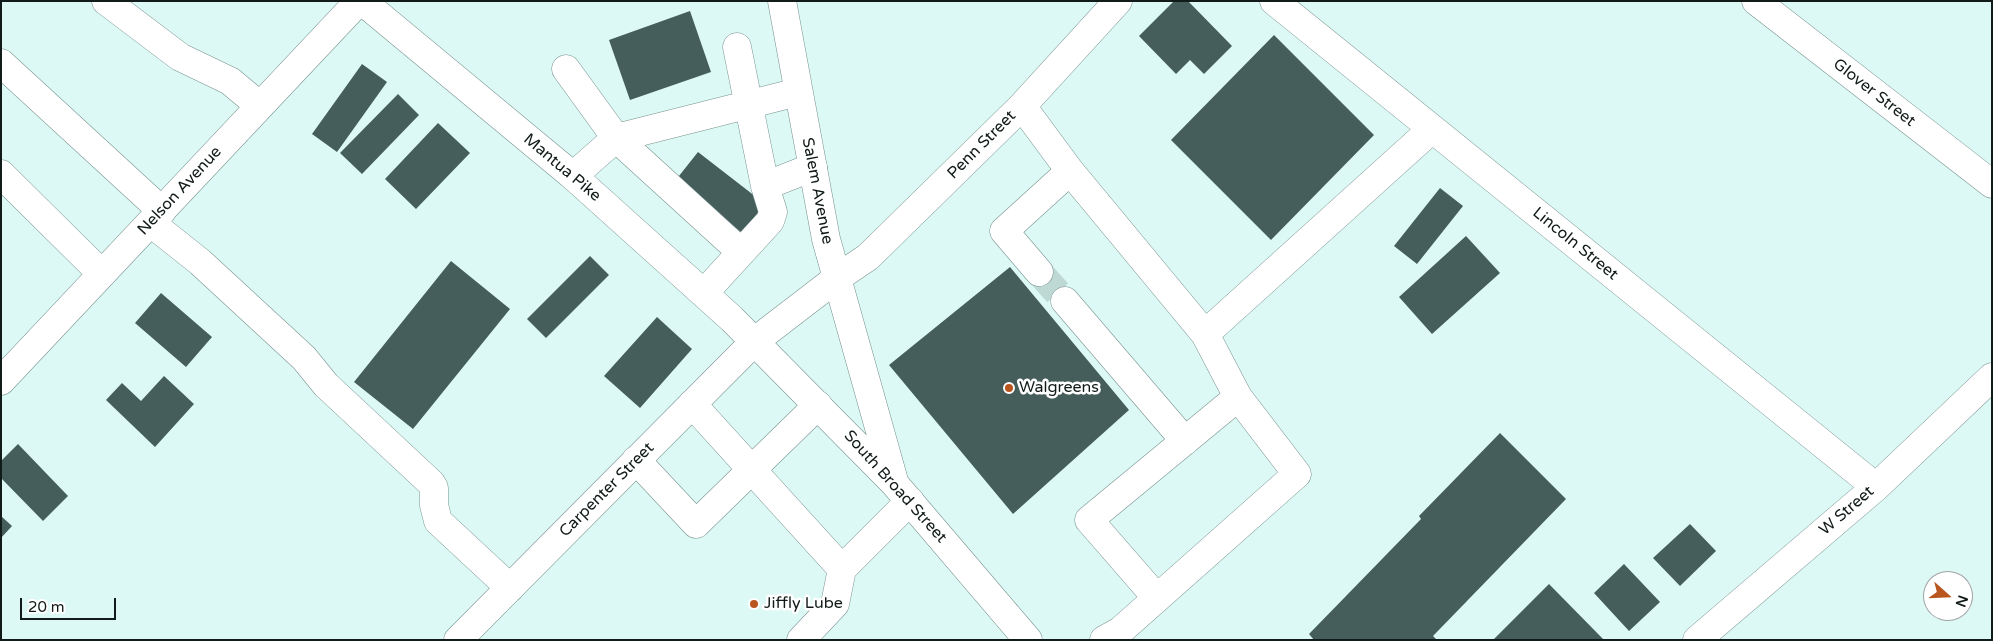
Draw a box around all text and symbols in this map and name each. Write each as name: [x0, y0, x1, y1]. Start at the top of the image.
street label: Glover Street: [1829, 55, 1919, 131]
street label: Penn Street: [944, 107, 1020, 183]
street label: Mantua Pike: [519, 130, 605, 206]
street label: Salem Avenue: [797, 136, 837, 246]
street label: Nelson Avenue: [134, 143, 226, 239]
street label: Lincoln Street: [1528, 204, 1622, 284]
place label: Walgreens: [1019, 378, 1099, 398]
marker: Walgreens: [1003, 382, 1015, 394]
street label: South Broad Street: [839, 427, 951, 547]
street label: Carpenter Street: [556, 439, 658, 541]
street label: W Street: [1816, 482, 1878, 540]
north arrow: [1923, 571, 1973, 621]
scale bar: [22, 588, 119, 620]
text: N: [1952, 593, 1972, 609]
place label: Jiffly Lube: [764, 594, 843, 614]
text: 20 m: [28, 598, 65, 616]
marker: Jiffly Lube: [748, 598, 760, 610]

